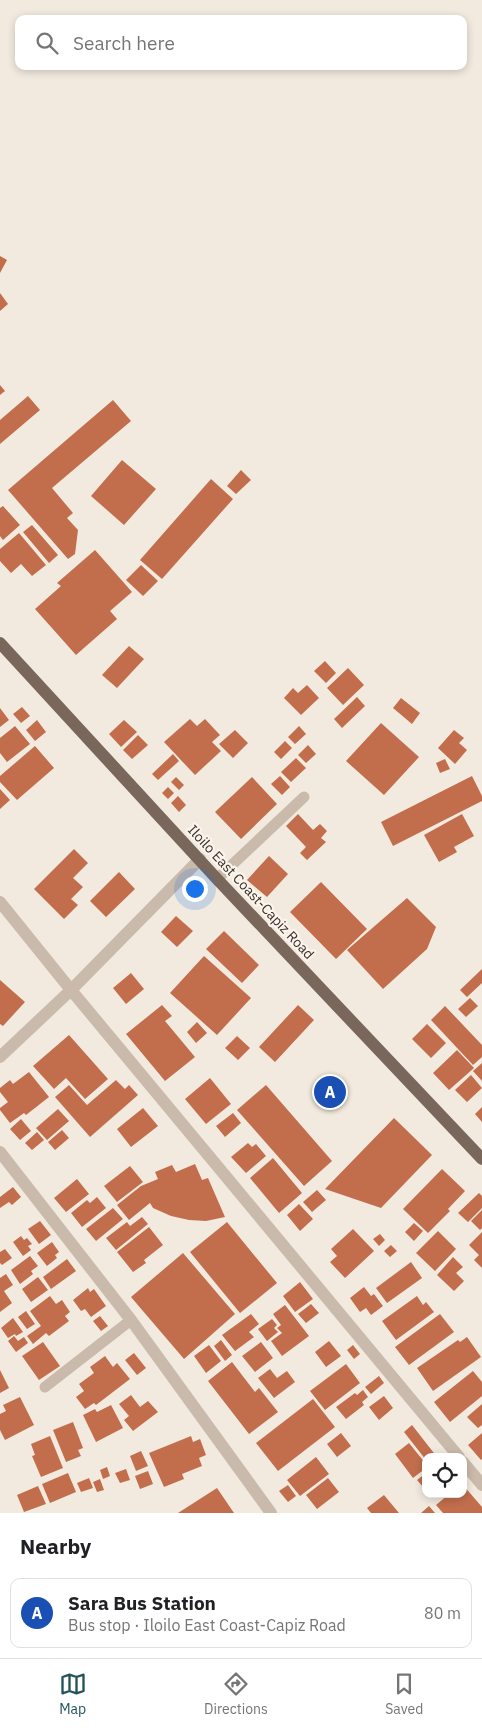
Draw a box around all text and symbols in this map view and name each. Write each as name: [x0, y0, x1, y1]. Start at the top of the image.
search box: [15, 15, 467, 70]
icon: search: [33, 29, 61, 57]
text: Search here: [73, 31, 175, 55]
street label: Iloilo East Coast-Capiz Road: [184, 821, 318, 963]
your location: [182, 876, 208, 902]
pin: A: [314, 1073, 346, 1111]
map controls: [422, 1453, 467, 1498]
button: locate: [422, 1453, 467, 1498]
text: Nearby: [20, 1532, 91, 1560]
text: Sara Bus Station: [68, 1591, 216, 1615]
text: A: [32, 1603, 42, 1623]
text: 80 m: [424, 1603, 461, 1623]
text: Bus stop · Iloilo East Coast-Capiz Road: [68, 1615, 346, 1635]
tab: Map: [59, 1670, 87, 1718]
tab: Directions: [204, 1670, 268, 1718]
tab: Saved: [385, 1670, 423, 1718]

